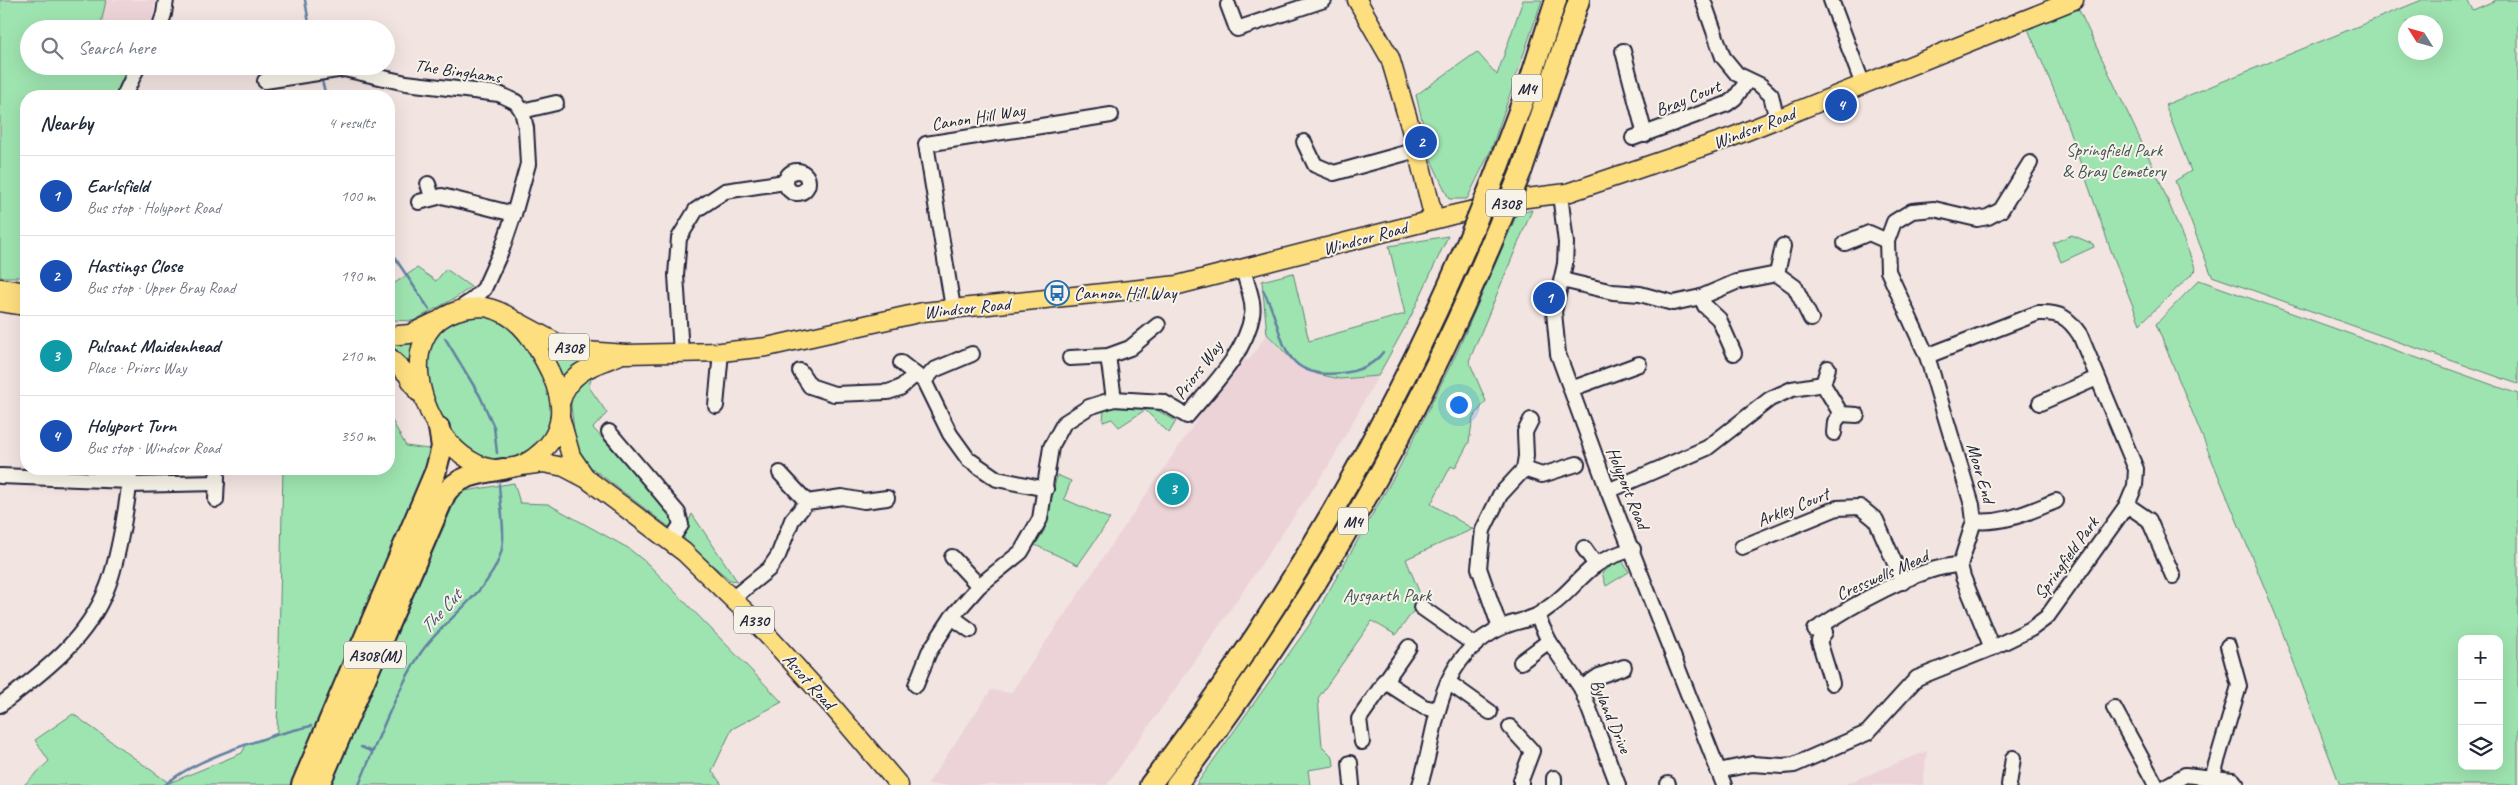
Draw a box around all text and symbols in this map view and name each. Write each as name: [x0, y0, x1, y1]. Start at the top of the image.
north arrow: [2398, 15, 2443, 60]
search box: [20, 20, 395, 75]
icon: search: [38, 34, 66, 62]
text: Search here: [78, 36, 155, 60]
street label: The Binghams: [413, 54, 505, 88]
street label: Bray Court: [1652, 74, 1726, 121]
road number: M4: [1512, 75, 1542, 102]
pin: 4: [1825, 86, 1857, 124]
street label: Canon Hill Way: [930, 98, 1028, 135]
street label: Windsor Road: [1710, 101, 1801, 154]
text: Nearby: [40, 110, 93, 136]
text: 4 results: [328, 113, 375, 133]
pin: 2: [1405, 123, 1437, 161]
park label: Springfield Park & Bray Cemetery: [2062, 139, 2168, 182]
text: Earlsfield: [87, 174, 149, 198]
text: 1: [52, 186, 60, 206]
text: 100 m: [341, 186, 375, 206]
road number: A308: [1486, 190, 1526, 217]
text: Bus stop · Holyport Road: [87, 198, 221, 218]
street label: Windsor Road: [1321, 215, 1412, 260]
text: Hastings Close: [87, 254, 182, 278]
text: 2: [52, 266, 60, 286]
text: 190 m: [341, 266, 375, 286]
text: Bus stop · Upper Bray Road: [87, 278, 235, 298]
pin: 1: [1533, 279, 1565, 317]
bus stop icon: Cannon Hill Way: [1044, 280, 1070, 306]
place label: Cannon Hill Way: [1074, 282, 1178, 304]
street label: Windsor Road: [923, 292, 1014, 323]
text: Pulsant Maidenhead: [87, 334, 220, 358]
road number: A308: [549, 334, 589, 361]
street label: Priors Way: [1169, 335, 1228, 404]
text: 3: [52, 346, 60, 366]
text: 210 m: [341, 346, 375, 366]
text: Place · Priors Way: [87, 358, 186, 378]
your location: [1446, 392, 1472, 418]
text: Holyport Turn: [87, 414, 176, 438]
text: 4: [52, 426, 60, 446]
text: 350 m: [341, 426, 375, 446]
text: Bus stop · Windsor Road: [87, 438, 220, 458]
street label: Moor End: [1962, 441, 2001, 508]
street label: Holyport Road: [1602, 444, 1655, 535]
pin: 3: [1157, 470, 1189, 508]
street label: Arkley Court: [1754, 482, 1835, 531]
road number: M4: [1338, 508, 1368, 534]
street label: Springfield Park: [2029, 511, 2104, 604]
street label: Cresswells Mead: [1832, 544, 1934, 605]
water label: The Cut: [415, 582, 469, 639]
park label: Aysgarth Park: [1343, 584, 1432, 606]
road number: A330: [734, 606, 774, 634]
map controls: [2458, 635, 2503, 770]
button: +: [2458, 635, 2503, 680]
road number: A308(M): [344, 642, 406, 668]
street label: Ascot Road: [778, 648, 842, 716]
street label: Byland Drive: [1586, 676, 1637, 757]
button: −: [2458, 680, 2503, 725]
button: layers: [2458, 725, 2503, 770]

